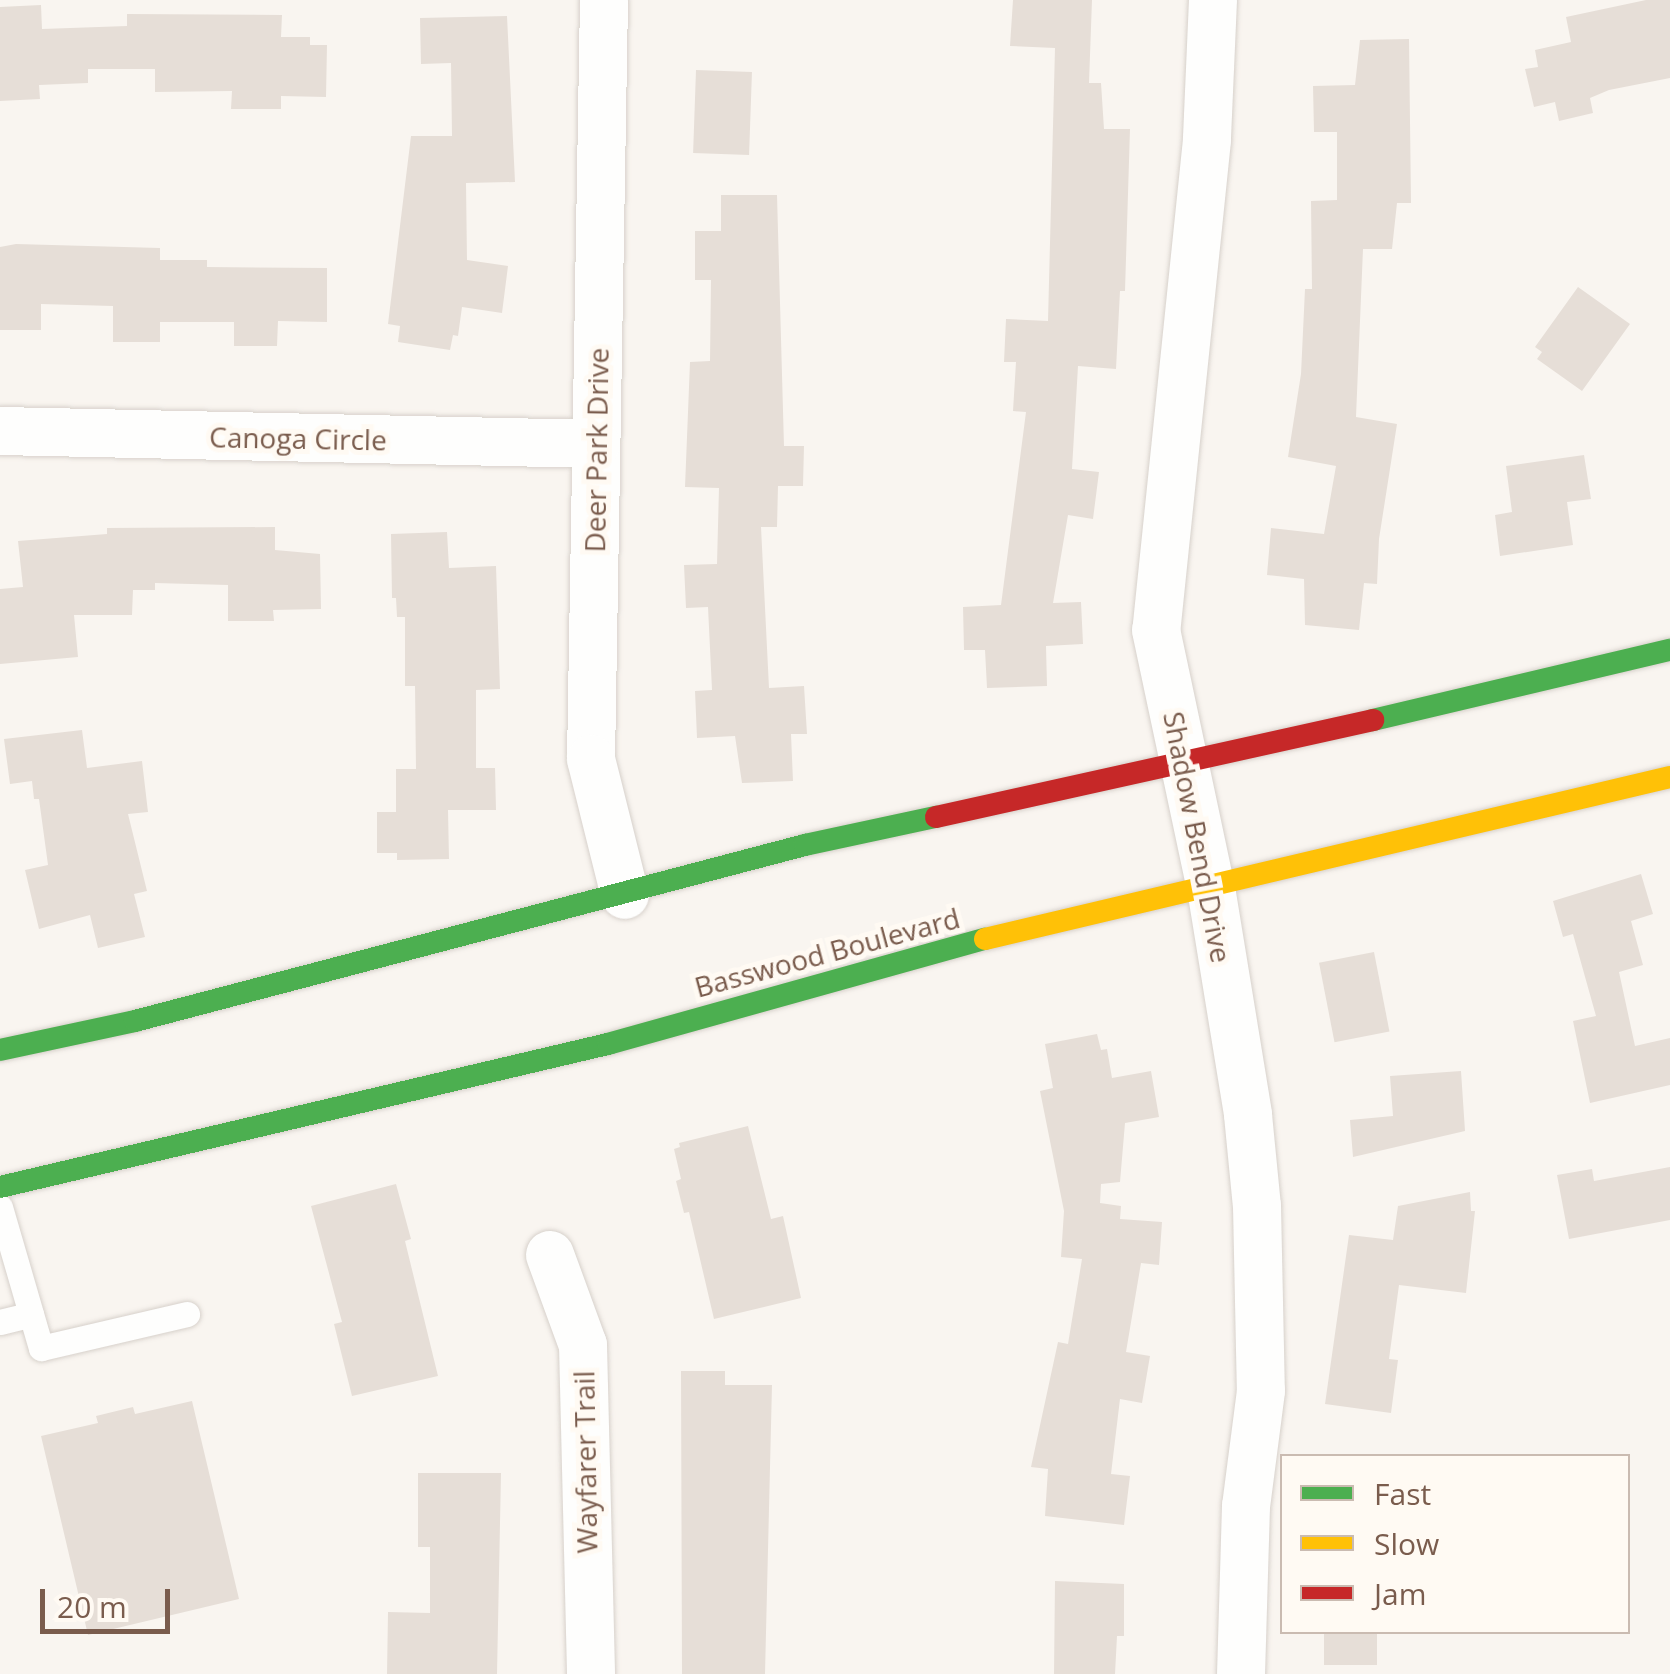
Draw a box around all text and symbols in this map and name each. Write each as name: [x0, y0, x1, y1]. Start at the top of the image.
street label: Deer Park Drive: [577, 347, 615, 553]
street label: Canoga Circle: [209, 420, 387, 456]
street label: Shadow Bend Drive: [1157, 709, 1239, 965]
street label: Basswood Boulevard: [691, 900, 963, 1004]
street label: Wayfarer Trail: [567, 1370, 603, 1554]
legend: [1280, 1454, 1630, 1634]
text: Fast: [1374, 1473, 1431, 1514]
text: Slow: [1374, 1523, 1439, 1564]
scale bar: [45, 1569, 175, 1631]
text: Jam: [1374, 1573, 1427, 1614]
text: 20 m: [57, 1586, 127, 1627]

